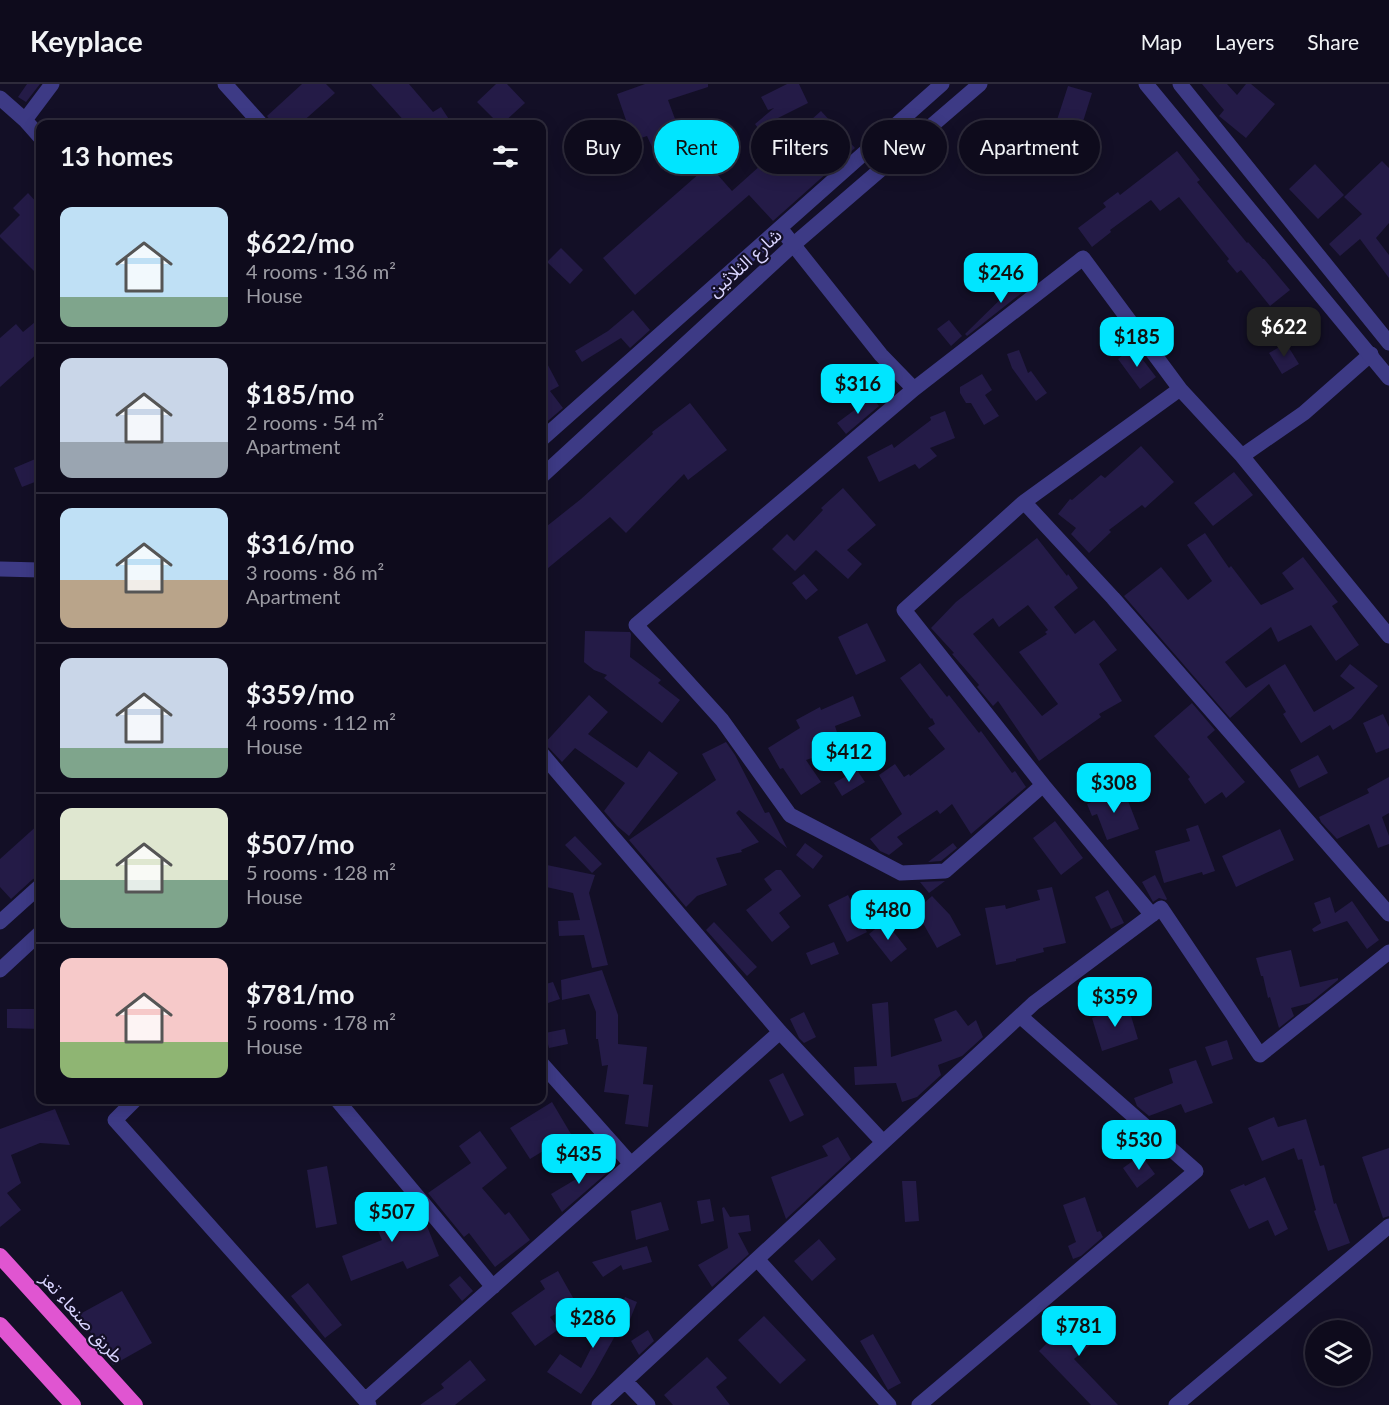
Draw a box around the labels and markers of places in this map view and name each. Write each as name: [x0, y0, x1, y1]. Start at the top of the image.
pin: $246: [965, 253, 1037, 304]
pin: $622: [1248, 307, 1320, 358]
pin: $185: [1101, 317, 1173, 368]
pin: $316: [822, 364, 894, 415]
pin: $412: [813, 732, 885, 783]
pin: $308: [1078, 763, 1150, 814]
pin: $480: [852, 890, 924, 941]
pin: $359: [1079, 977, 1151, 1028]
pin: $530: [1103, 1120, 1175, 1171]
pin: $435: [543, 1134, 615, 1185]
pin: $507: [356, 1192, 428, 1243]
pin: $286: [557, 1298, 629, 1349]
pin: $781: [1043, 1306, 1115, 1357]

